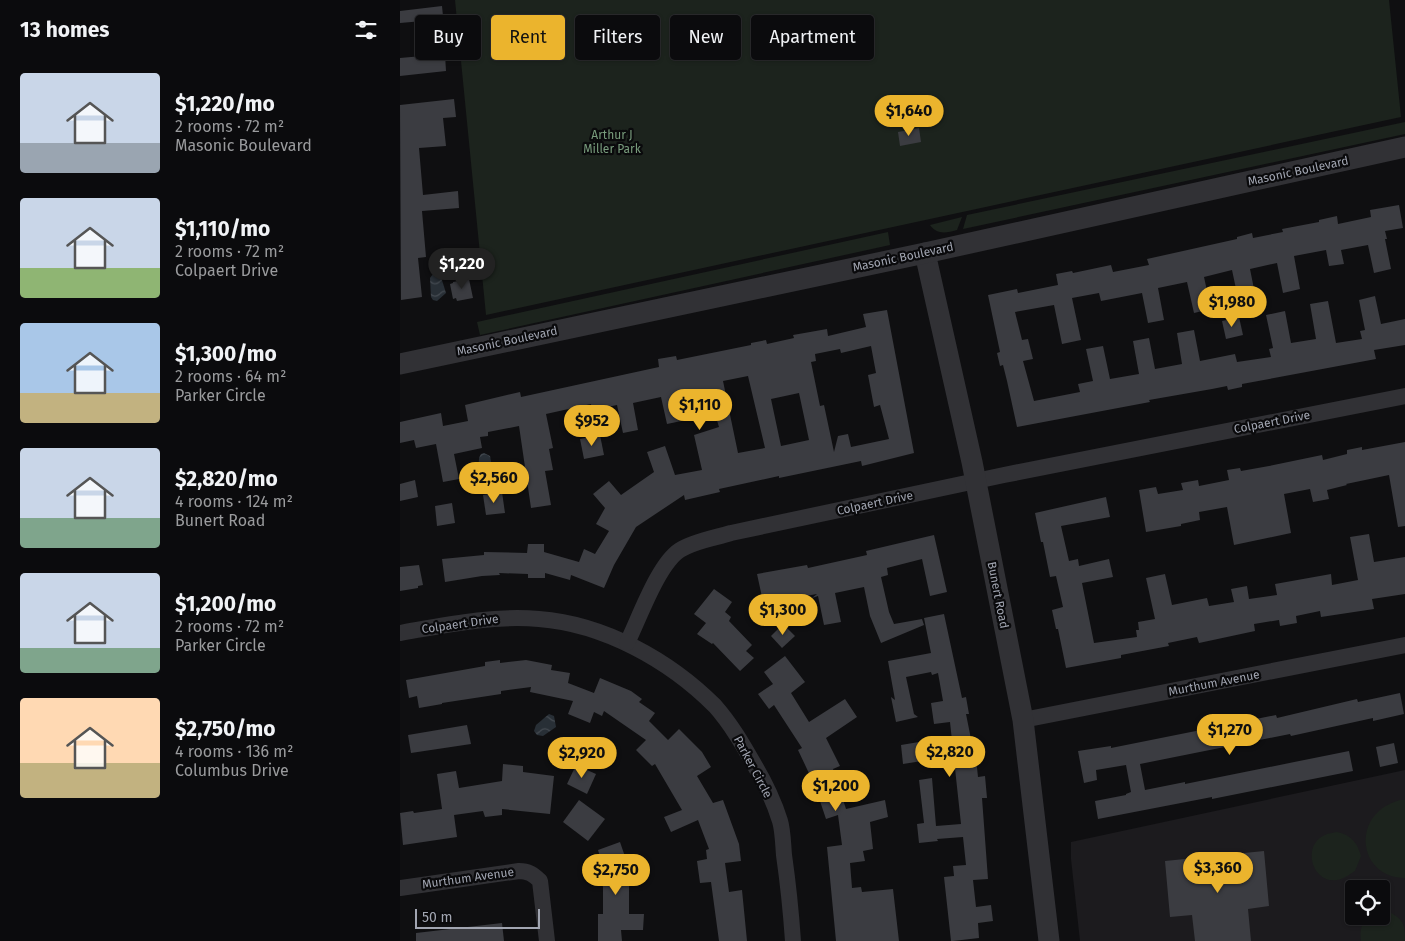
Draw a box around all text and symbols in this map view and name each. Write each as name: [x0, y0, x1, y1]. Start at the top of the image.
chip: Buy: [415, 15, 481, 60]
chip: Rent: [491, 15, 565, 60]
chip: Filters: [575, 15, 660, 60]
chip: New: [670, 15, 741, 60]
chip: Apartment: [751, 15, 874, 60]
icon: filters: [352, 16, 380, 44]
text: 13 homes: [20, 17, 110, 43]
text: $1,220/mo: [175, 91, 275, 117]
icon: home: [60, 93, 120, 153]
pin: $1,640: [868, 94, 950, 137]
text: $1,640: [886, 101, 932, 120]
text: 2 rooms · 72 m²: [175, 117, 284, 136]
park label: Arthur J Miller Park: [583, 128, 642, 156]
text: Masonic Boulevard: [175, 136, 312, 155]
street label: Masonic Boulevard: [1246, 153, 1350, 189]
text: $1,110/mo: [175, 216, 270, 242]
icon: home: [60, 218, 120, 278]
street label: Masonic Boulevard: [851, 239, 955, 275]
text: 2 rooms · 72 m²: [175, 242, 284, 261]
pin: $1,220: [421, 248, 503, 290]
text: $1,220: [439, 254, 485, 273]
text: Colpaert Drive: [175, 261, 278, 280]
pin: $1,980: [1191, 286, 1273, 328]
text: $1,980: [1209, 292, 1255, 311]
street label: Masonic Boulevard: [455, 323, 559, 359]
text: $1,300/mo: [175, 341, 277, 367]
icon: home: [60, 343, 120, 403]
text: 2 rooms · 64 m²: [175, 367, 286, 386]
text: Parker Circle: [175, 386, 266, 405]
pin: $1,110: [659, 388, 741, 431]
text: $1,110: [679, 395, 721, 414]
pin: $952: [562, 404, 622, 447]
street label: Colpaert Drive: [1233, 408, 1311, 436]
text: $952: [575, 411, 609, 430]
pin: $2,560: [453, 462, 535, 504]
text: $2,820/mo: [175, 466, 278, 492]
icon: home: [60, 468, 120, 528]
text: $2,560: [470, 468, 518, 487]
street label: Colpaert Drive: [836, 488, 914, 518]
text: 4 rooms · 124 m²: [175, 492, 293, 511]
text: Bunert Road: [175, 511, 265, 530]
street label: Bunert Road: [985, 560, 1011, 630]
text: $1,200/mo: [175, 591, 276, 617]
icon: home: [60, 593, 120, 653]
pin: $1,300: [742, 594, 824, 636]
text: $1,300: [760, 600, 806, 619]
street label: Colpaert Drive: [421, 612, 499, 636]
text: 2 rooms · 72 m²: [175, 617, 284, 636]
text: Parker Circle: [175, 636, 266, 655]
street label: Murthum Avenue: [1167, 667, 1261, 699]
pin: $1,270: [1189, 714, 1271, 756]
text: $2,750/mo: [175, 716, 276, 742]
icon: home: [60, 718, 120, 778]
text: $1,270: [1208, 720, 1252, 739]
street label: Parker Circle: [731, 734, 775, 800]
pin: $2,920: [541, 736, 623, 779]
pin: $2,820: [909, 736, 991, 778]
text: 4 rooms · 136 m²: [175, 742, 293, 761]
text: $2,820: [926, 742, 974, 761]
text: $2,920: [559, 743, 605, 762]
text: Columbus Drive: [175, 761, 289, 780]
pin: $1,200: [795, 770, 877, 812]
text: $1,200: [813, 776, 859, 795]
pin: $3,360: [1177, 852, 1259, 894]
pin: $2,750: [575, 854, 657, 896]
text: $3,360: [1194, 858, 1242, 877]
text: $2,750: [593, 860, 639, 879]
street label: Murthum Avenue: [421, 865, 515, 891]
map controls: [1345, 880, 1390, 925]
button: locate: [1345, 880, 1390, 925]
scale bar: [415, 906, 540, 929]
text: 50 m: [422, 909, 453, 926]

